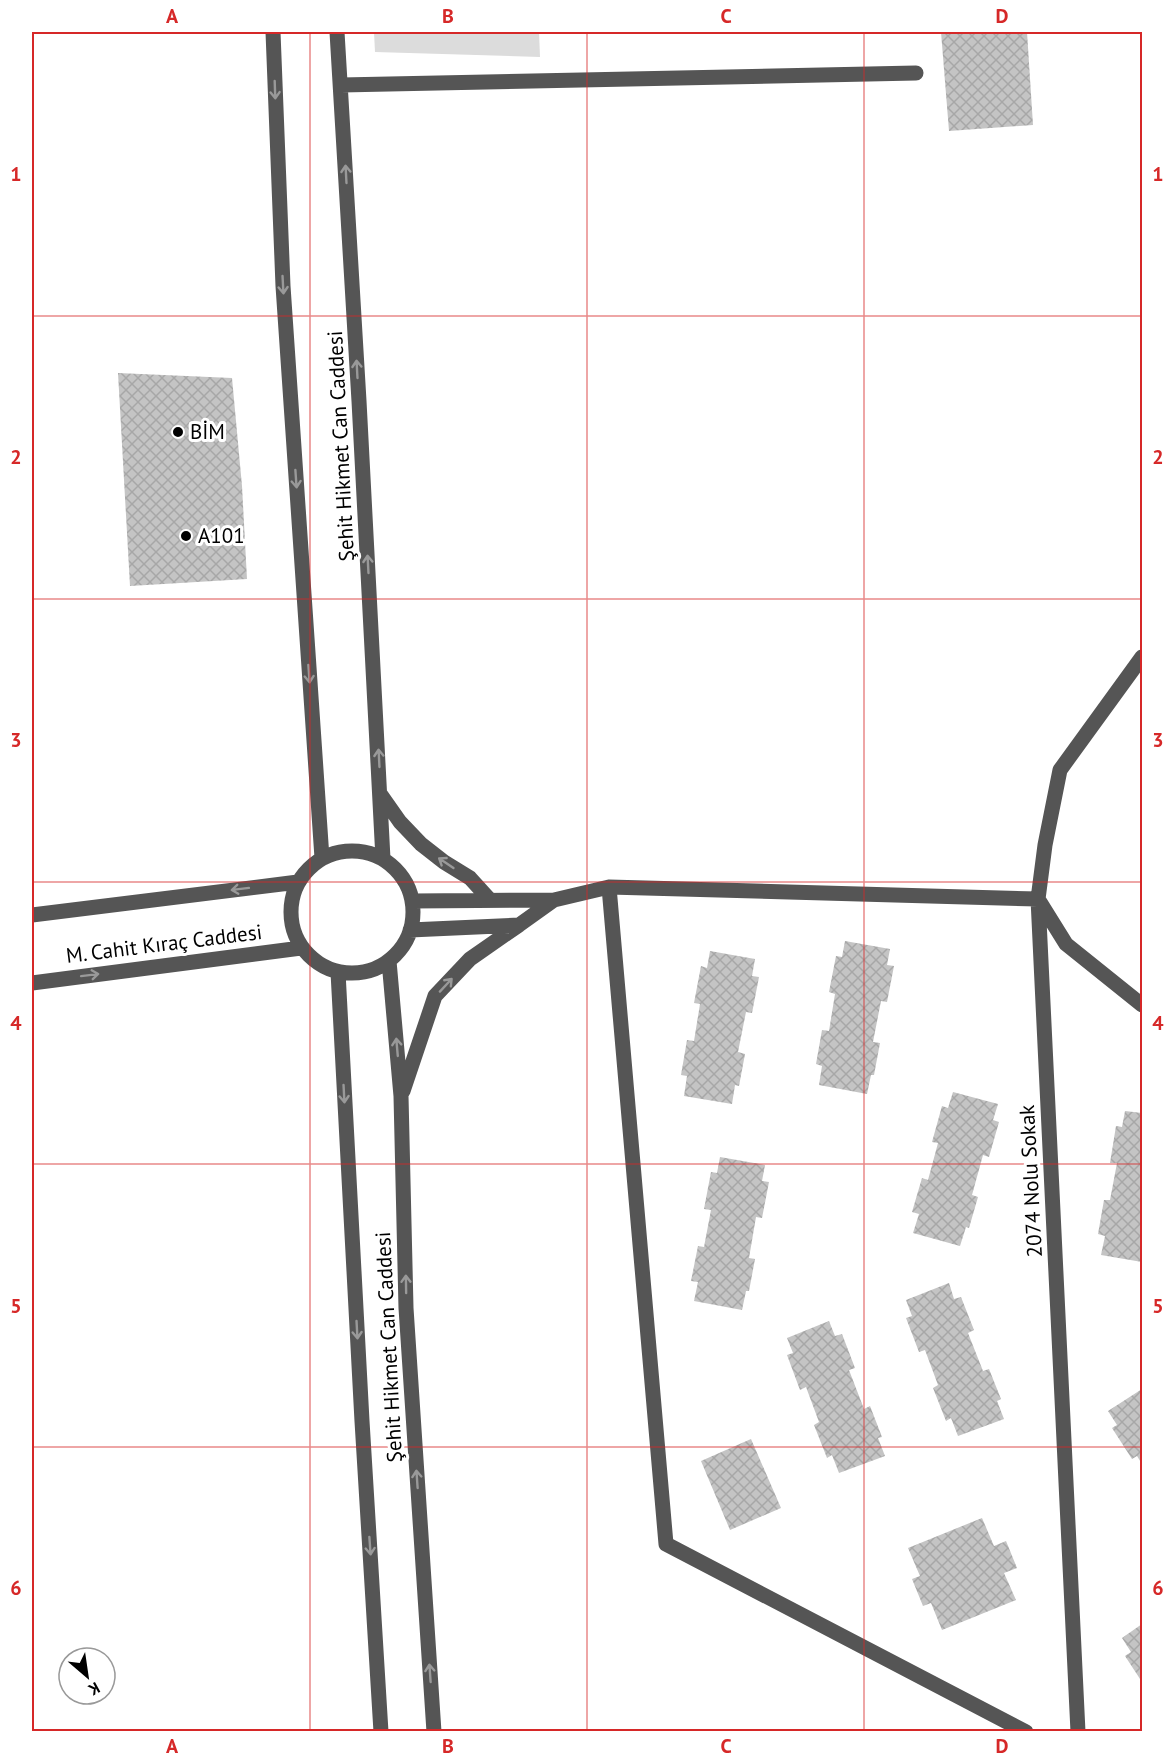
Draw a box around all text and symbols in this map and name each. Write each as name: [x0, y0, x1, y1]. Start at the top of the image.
text: A: [166, 3, 179, 29]
text: B: [442, 3, 454, 29]
text: C: [720, 3, 732, 29]
text: D: [996, 3, 1009, 29]
one-way arrow: [269, 79, 281, 99]
text: 1: [10, 161, 22, 187]
text: 1: [1152, 161, 1164, 187]
one-way arrow: [340, 165, 351, 185]
one-way arrow: [277, 274, 288, 294]
street label: Şehit Hikmet Can Caddesi: [321, 330, 360, 562]
one-way arrow: [352, 360, 363, 380]
place label: BİM: [190, 418, 225, 445]
marker: BİM: [171, 425, 185, 439]
text: 2: [10, 444, 22, 470]
text: 2: [1152, 444, 1164, 470]
one-way arrow: [291, 469, 302, 489]
place label: A101: [198, 522, 245, 549]
marker: A101: [179, 529, 193, 543]
one-way arrow: [363, 554, 374, 574]
one-way arrow: [304, 663, 315, 683]
text: 3: [10, 727, 22, 753]
text: 3: [1152, 727, 1164, 753]
one-way arrow: [373, 749, 384, 769]
one-way arrow: [438, 857, 455, 869]
one-way arrow: [230, 884, 250, 895]
street label: M. Cahit Kıraç Caddesi: [64, 918, 264, 969]
one-way arrow: [79, 970, 99, 981]
one-way arrow: [439, 977, 453, 992]
text: 4: [10, 1010, 22, 1036]
text: 4: [1152, 1010, 1164, 1036]
one-way arrow: [391, 1038, 402, 1058]
one-way arrow: [339, 1083, 350, 1103]
street label: 2074 Nolu Sokak: [1013, 1104, 1048, 1258]
street label: Şehit Hikmet Can Caddesi: [369, 1231, 408, 1463]
one-way arrow: [400, 1274, 411, 1294]
text: 5: [10, 1293, 22, 1319]
text: 5: [1152, 1293, 1164, 1319]
one-way arrow: [352, 1320, 363, 1340]
one-way arrow: [412, 1469, 423, 1489]
one-way arrow: [364, 1536, 375, 1555]
text: 6: [10, 1575, 22, 1601]
text: 6: [1152, 1575, 1164, 1601]
north arrow: [57, 1646, 117, 1706]
one-way arrow: [424, 1664, 435, 1684]
text: K: [85, 1678, 103, 1700]
text: A: [166, 1733, 179, 1759]
text: B: [442, 1733, 454, 1759]
text: C: [720, 1733, 732, 1759]
text: D: [996, 1733, 1009, 1759]

